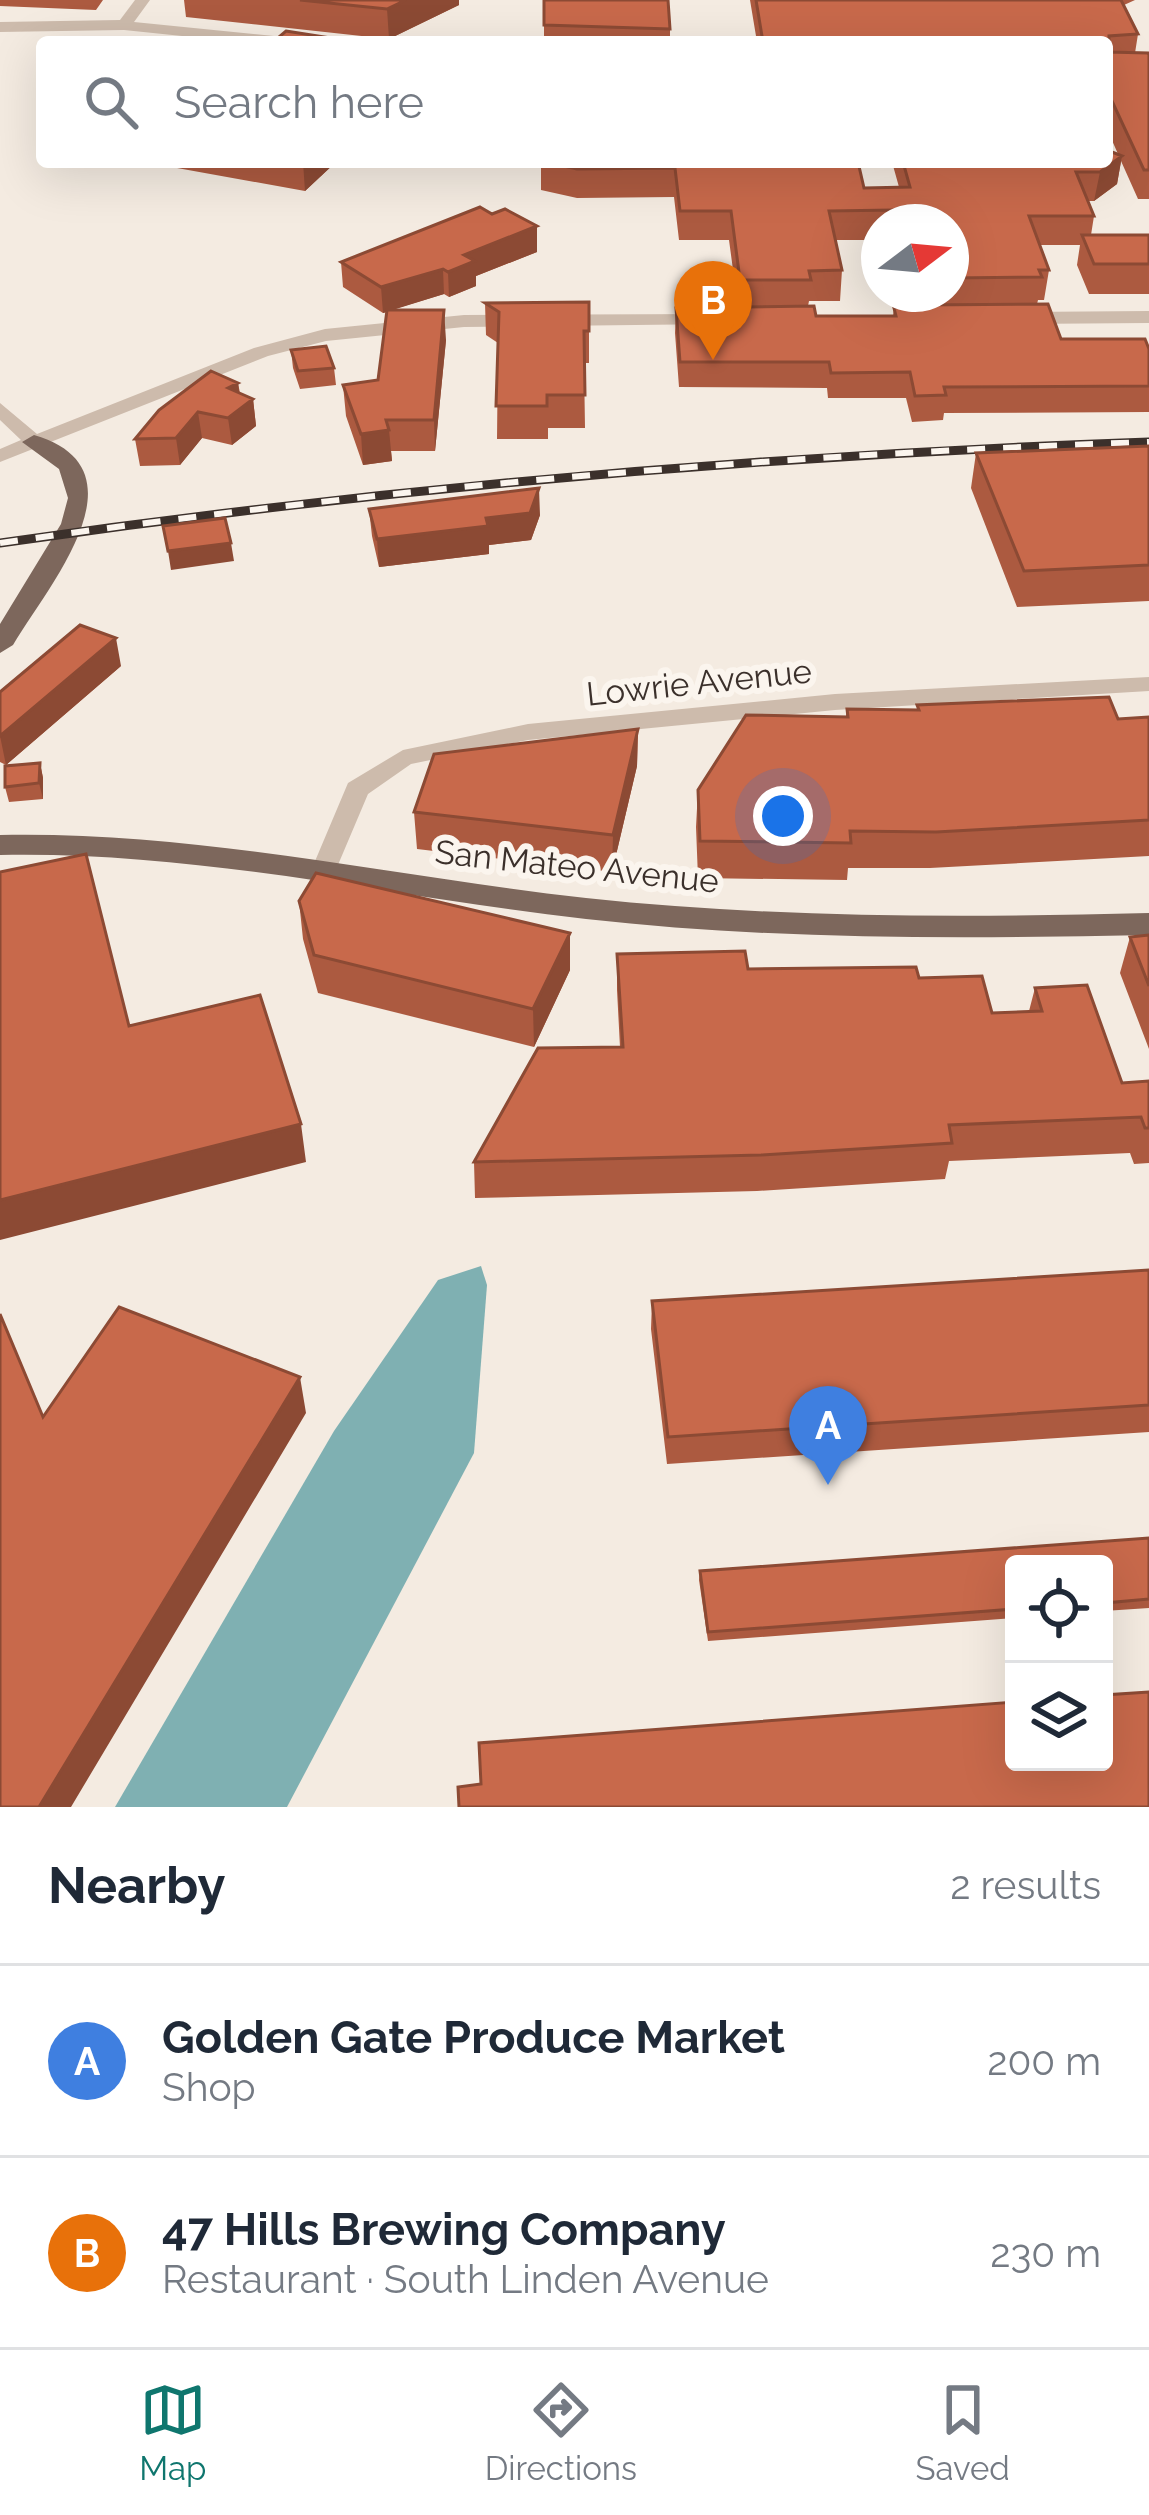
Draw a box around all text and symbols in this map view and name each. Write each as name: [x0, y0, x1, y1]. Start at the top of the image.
search box: [36, 36, 1113, 168]
icon: search: [78, 69, 144, 135]
text: Search here: [174, 76, 424, 129]
north arrow: [861, 204, 969, 312]
pin: B: [674, 261, 752, 360]
street label: Lowrie Avenue: [585, 651, 814, 714]
your location: [753, 786, 813, 846]
street label: San Mateo Avenue: [433, 832, 721, 901]
pin: A: [789, 1386, 867, 1485]
map controls: [1005, 1555, 1113, 1771]
button: locate: [1005, 1555, 1113, 1663]
button: layers: [1005, 1663, 1113, 1771]
text: Nearby: [48, 1855, 225, 1915]
text: 2 results: [950, 1862, 1101, 1908]
text: Golden Gate Produce Market: [162, 2011, 785, 2064]
text: A: [74, 2038, 100, 2084]
text: 200 m: [987, 2038, 1101, 2084]
text: Shop: [162, 2064, 256, 2110]
text: 47 Hills Brewing Company: [162, 2203, 726, 2256]
text: B: [74, 2230, 100, 2276]
text: 230 m: [990, 2230, 1101, 2276]
text: Restaurant · South Linden Avenue: [162, 2256, 769, 2302]
tab: Map: [139, 2377, 206, 2488]
tab: Directions: [485, 2377, 637, 2488]
tab: Saved: [915, 2377, 1010, 2488]

